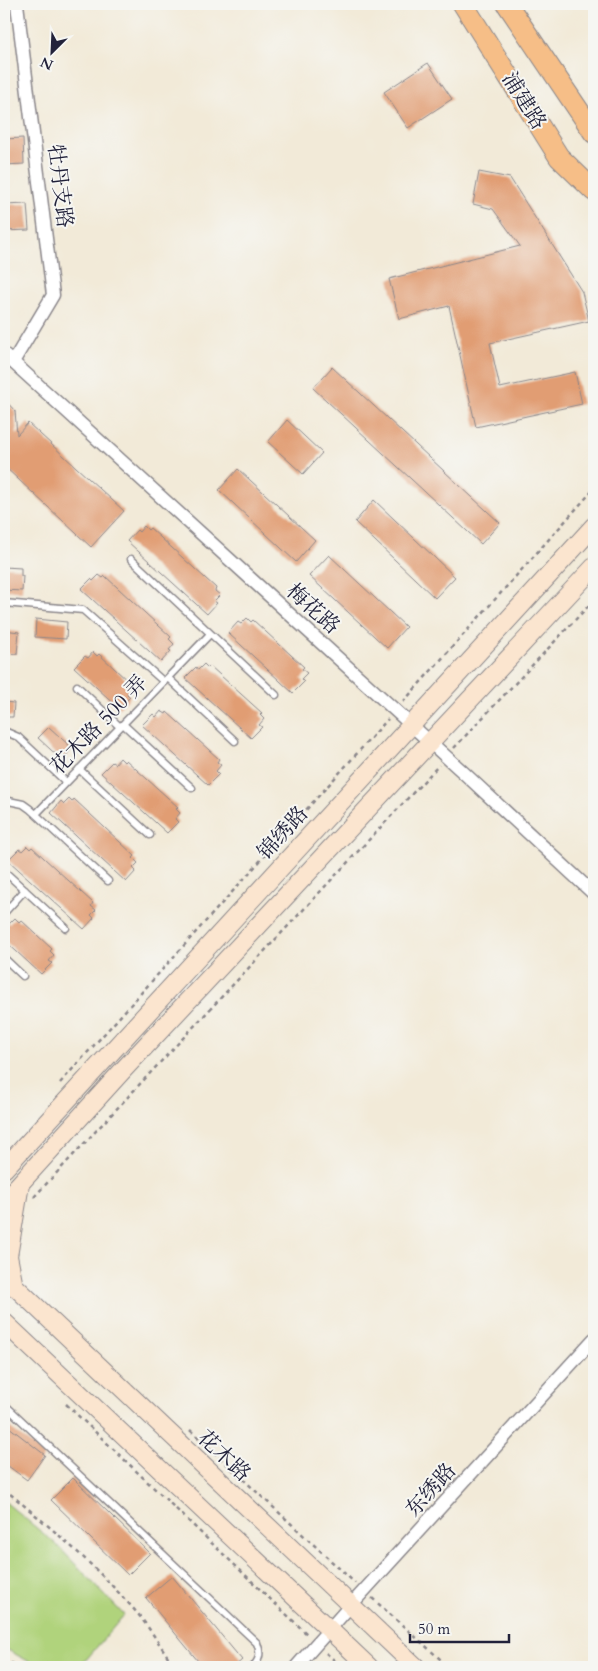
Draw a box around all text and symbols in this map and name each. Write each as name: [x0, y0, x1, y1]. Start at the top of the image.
north arrow: [28, 28, 78, 78]
text: N: [37, 52, 56, 75]
street label: 浦建路: [495, 67, 553, 135]
street label: 牡丹支路: [40, 143, 80, 229]
street label: 梅花路: [280, 577, 346, 641]
street label: 花木路 500 弄: [44, 669, 154, 781]
street label: 锦绣路: [251, 800, 315, 866]
street label: 花木路: [191, 1424, 257, 1488]
street label: 东绣路: [399, 1457, 463, 1523]
scale bar: [410, 1611, 509, 1643]
text: 50 m: [418, 1619, 450, 1639]

